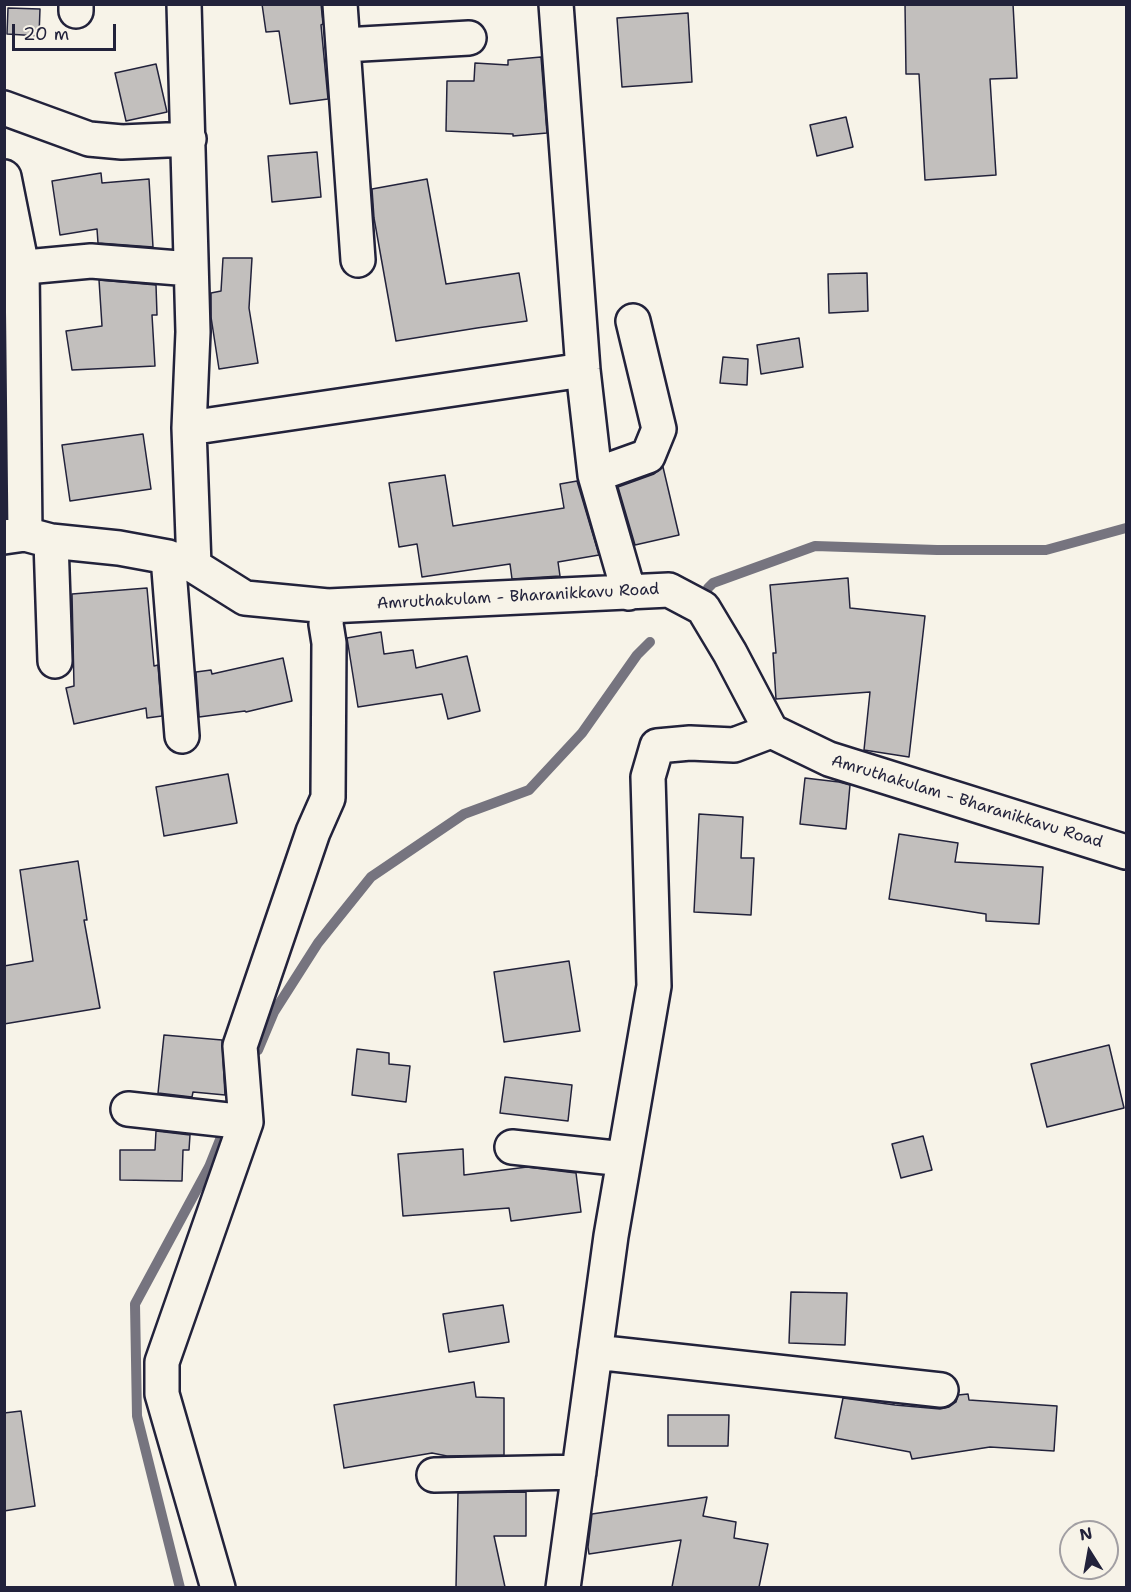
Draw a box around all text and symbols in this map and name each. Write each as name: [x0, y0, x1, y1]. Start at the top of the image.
scale bar: [15, 12, 118, 50]
text: 20 m: [23, 22, 69, 46]
street label: Amruthakulam - Bharanikkavu Road: [376, 580, 660, 614]
street label: Amruthakulam - Bharanikkavu Road: [829, 751, 1105, 853]
north arrow: [1059, 1520, 1119, 1580]
text: N: [1078, 1522, 1094, 1545]

